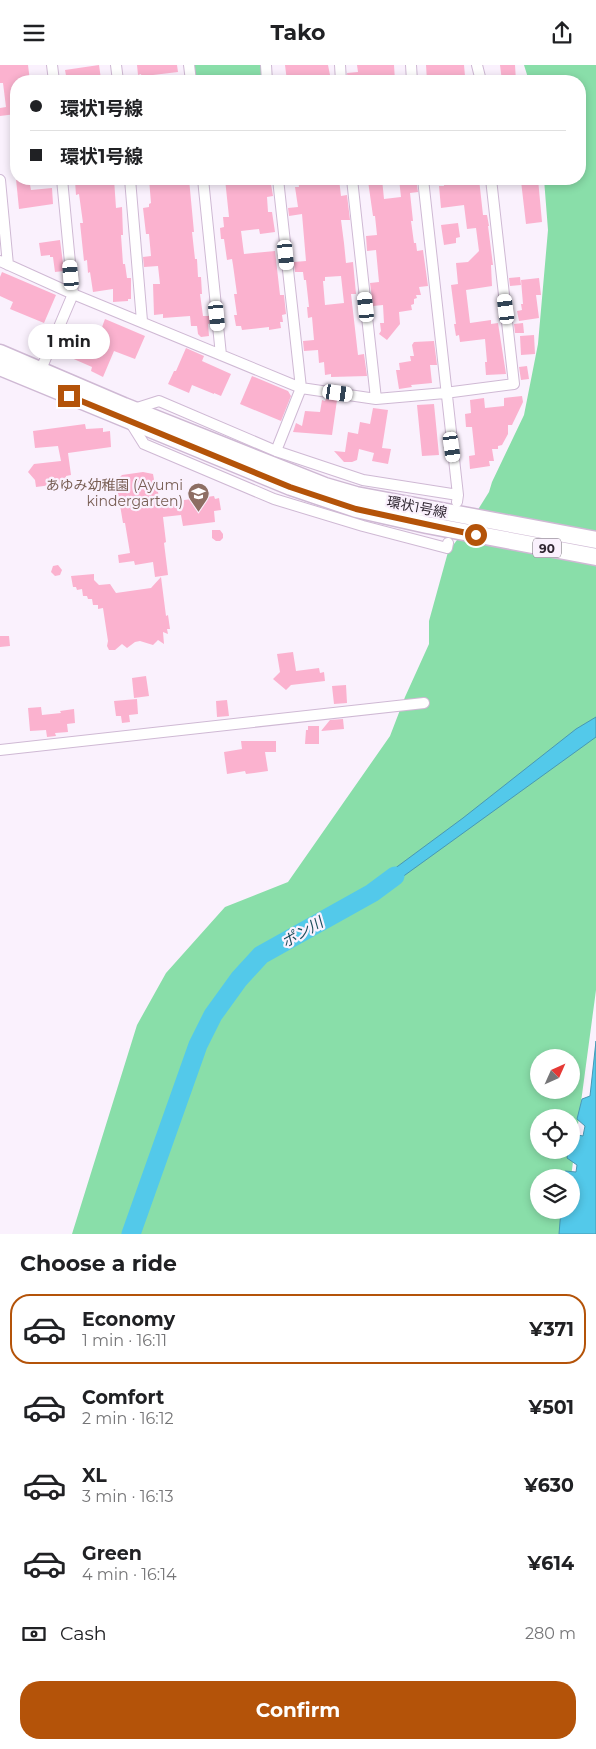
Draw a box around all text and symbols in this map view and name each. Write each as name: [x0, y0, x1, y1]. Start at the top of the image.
icon: menu: [20, 19, 48, 47]
text: Tako: [271, 19, 325, 46]
icon: share: [548, 19, 576, 47]
text: 環状1号線: [60, 97, 143, 120]
text: 環状1号線: [60, 145, 143, 168]
car: [276, 239, 295, 271]
car: [62, 259, 79, 291]
car: [356, 291, 375, 323]
car: [496, 293, 515, 325]
car: [207, 300, 226, 332]
callout: 1 min: [28, 323, 110, 359]
text: 1 min: [47, 332, 91, 351]
car: [322, 383, 353, 403]
route end: [58, 385, 80, 407]
car: [442, 431, 461, 463]
place label: あゆみ幼稚園 (Ayumi kindergarten): [45, 476, 183, 510]
school or university icon: あゆみ幼稚園 (Ayumi kindergarten): [187, 481, 211, 512]
street label: 環状1号線: [385, 492, 449, 522]
route start: [465, 524, 487, 546]
road number: 90: [533, 538, 561, 557]
water label: ポン川: [278, 912, 328, 951]
north arrow: [530, 1049, 580, 1099]
map controls: [530, 1049, 580, 1219]
button: locate: [530, 1109, 580, 1159]
button: layers: [530, 1169, 580, 1219]
text: Choose a ride: [20, 1250, 177, 1277]
icon: car: [22, 1307, 67, 1352]
text: Economy: [82, 1308, 175, 1331]
text: ¥371: [529, 1318, 574, 1341]
text: 1 min · 16:11: [82, 1331, 167, 1350]
icon: car: [22, 1385, 67, 1430]
text: Comfort: [82, 1386, 164, 1409]
text: ¥501: [528, 1396, 574, 1419]
text: 2 min · 16:12: [82, 1409, 174, 1428]
icon: car: [22, 1463, 67, 1508]
text: XL: [82, 1464, 107, 1487]
text: ¥630: [524, 1474, 574, 1497]
text: 3 min · 16:13: [82, 1487, 173, 1506]
icon: car: [22, 1541, 67, 1586]
text: Green: [82, 1542, 142, 1565]
text: ¥614: [528, 1552, 574, 1575]
text: 4 min · 16:14: [82, 1565, 177, 1584]
icon: cash: [20, 1620, 48, 1648]
text: Cash: [60, 1622, 107, 1645]
text: 280 m: [525, 1624, 576, 1643]
button: Confirm: [20, 1681, 576, 1739]

